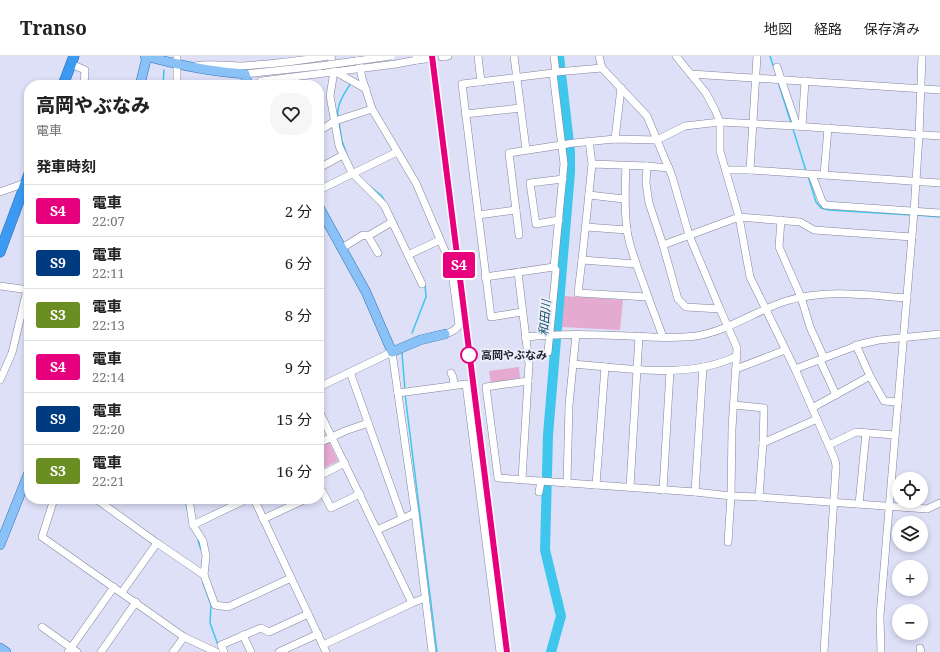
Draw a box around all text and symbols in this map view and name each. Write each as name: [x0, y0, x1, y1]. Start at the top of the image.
text: Transo: [20, 15, 87, 41]
text: 地図: [764, 19, 792, 38]
text: 経路: [814, 19, 842, 38]
text: 保存済み: [864, 19, 920, 38]
text: 高岡やぶなみ: [36, 92, 150, 118]
button: heart: [270, 93, 312, 135]
text: 電車: [36, 121, 62, 139]
text: 発車時刻: [36, 156, 96, 176]
text: 電車: [92, 192, 122, 212]
text: S4: [50, 201, 66, 220]
text: 2 分: [285, 201, 312, 221]
text: 22:07: [92, 212, 125, 230]
text: 電車: [92, 244, 122, 264]
line badge: S4: [441, 252, 477, 278]
text: S9: [50, 253, 66, 272]
text: 6 分: [285, 253, 312, 273]
text: S4: [451, 255, 467, 274]
text: 22:11: [92, 264, 125, 282]
text: 電車: [92, 296, 122, 316]
water label: 和田川: [534, 297, 555, 337]
text: S3: [50, 305, 66, 324]
text: 8 分: [285, 305, 312, 325]
text: 22:13: [92, 316, 125, 334]
marker: 高岡やぶなみ: [460, 346, 478, 364]
place label: 高岡やぶなみ: [481, 347, 547, 362]
text: 電車: [92, 348, 122, 368]
text: S4: [50, 357, 66, 376]
text: 9 分: [285, 357, 312, 377]
text: 22:14: [92, 368, 125, 386]
text: 電車: [92, 400, 122, 420]
text: S9: [50, 409, 66, 428]
text: 15 分: [276, 409, 312, 429]
text: 22:20: [92, 420, 125, 438]
text: 電車: [92, 452, 122, 472]
text: S3: [50, 461, 66, 480]
text: 16 分: [276, 461, 312, 481]
text: 22:21: [92, 472, 125, 490]
map controls: [892, 472, 928, 640]
button: locate: [892, 472, 928, 508]
button: layers: [892, 516, 928, 552]
button: +: [892, 560, 928, 596]
button: −: [892, 604, 928, 640]

